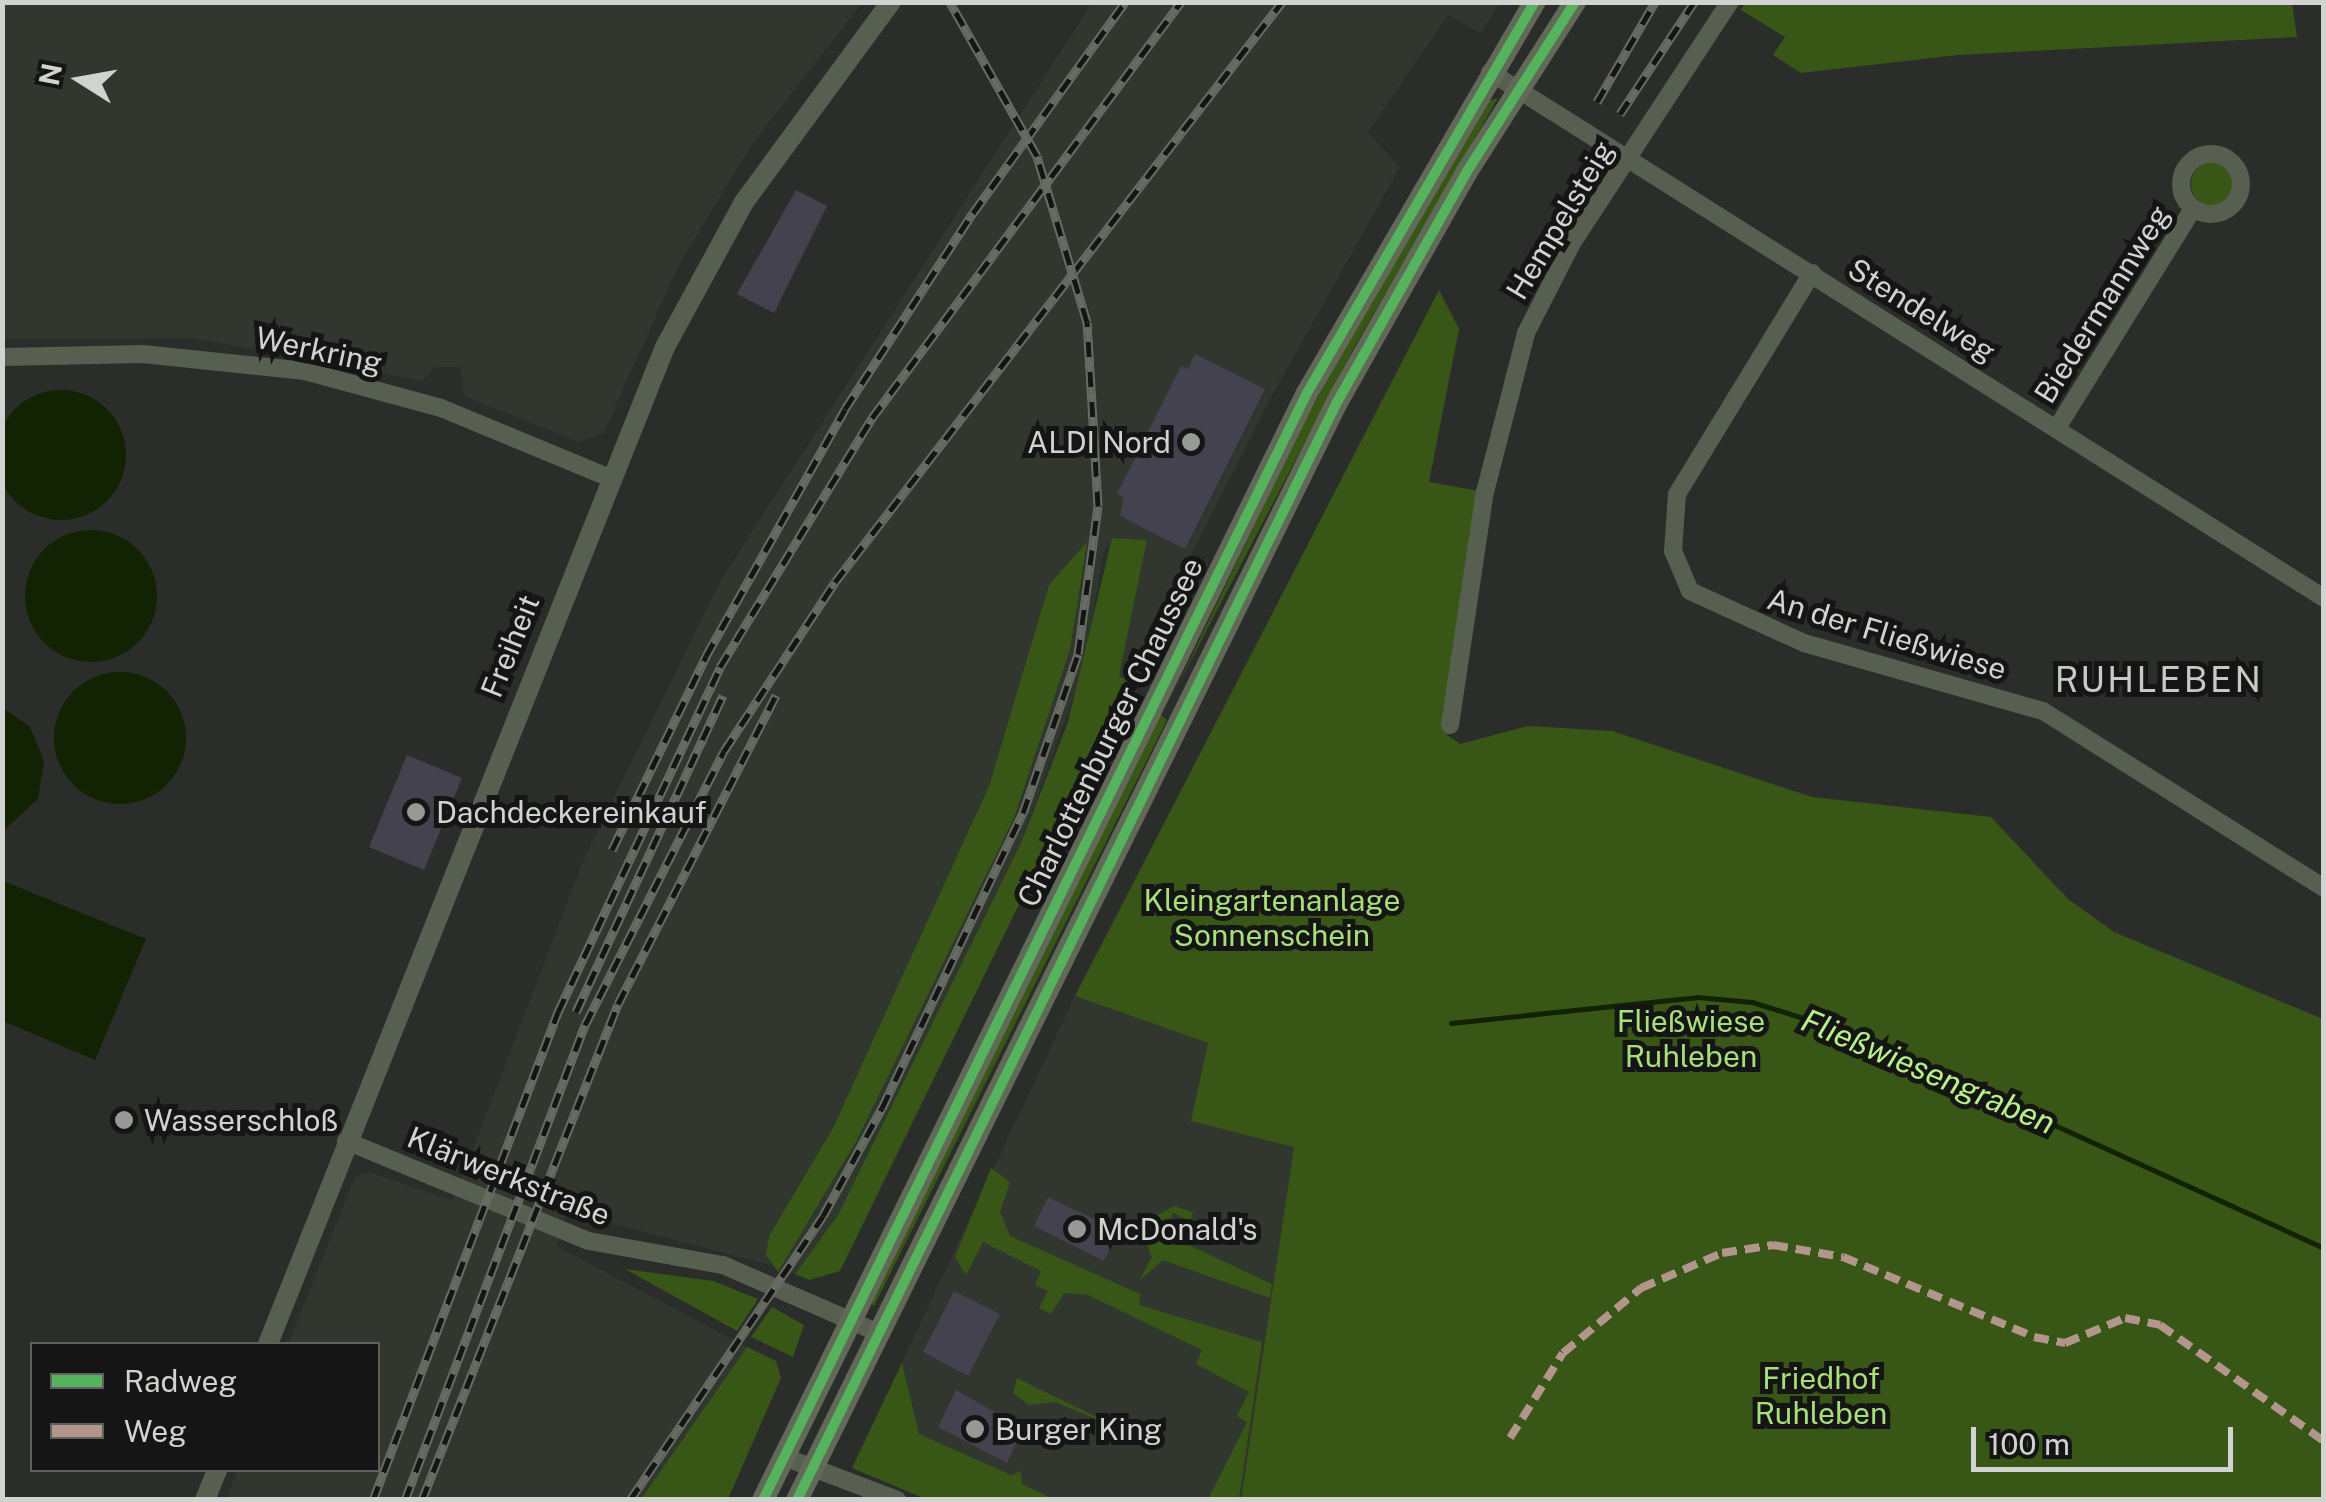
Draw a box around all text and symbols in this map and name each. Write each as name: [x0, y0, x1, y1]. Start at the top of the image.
north arrow: [30, 30, 130, 130]
text: N: [32, 60, 68, 88]
street label: Hempelsteig: [1499, 134, 1621, 306]
street label: Biedermannweg: [2027, 198, 2177, 410]
street label: Stendelweg: [1842, 250, 2002, 370]
street label: Werkring: [253, 319, 385, 381]
place label: ALDI Nord: [1027, 424, 1171, 460]
marker: ALDI Nord: [1180, 431, 1202, 453]
street label: Charlottenburger Chaussee: [1010, 552, 1210, 912]
street label: An der Fließwiese: [1763, 580, 2011, 688]
street label: Freiheit: [473, 590, 547, 702]
district label: RUHLEBEN: [2055, 659, 2263, 701]
place label: Dachdeckereinkauf: [436, 794, 707, 830]
marker: Dachdeckereinkauf: [405, 801, 427, 823]
park label: Kleingartenanlage Sonnenschein: [1144, 882, 1400, 952]
water label: Fließwiesengraben: [1795, 1001, 2061, 1143]
park label: Fließwiese Ruhleben: [1617, 1003, 1765, 1074]
place label: Wasserschloß: [144, 1102, 338, 1138]
marker: Wasserschloß: [113, 1109, 135, 1131]
street label: Klärwerkstraße: [402, 1119, 616, 1233]
place label: McDonald's: [1097, 1211, 1257, 1247]
marker: McDonald's: [1066, 1218, 1088, 1240]
legend: [30, 1342, 380, 1472]
park label: Friedhof Ruhleben: [1755, 1360, 1887, 1430]
text: Radweg: [124, 1363, 237, 1399]
scale bar: [1976, 1407, 2238, 1469]
place label: Burger King: [995, 1411, 1162, 1447]
text: Weg: [124, 1413, 187, 1449]
marker: Burger King: [964, 1418, 986, 1440]
text: 100 m: [1988, 1426, 2070, 1462]

